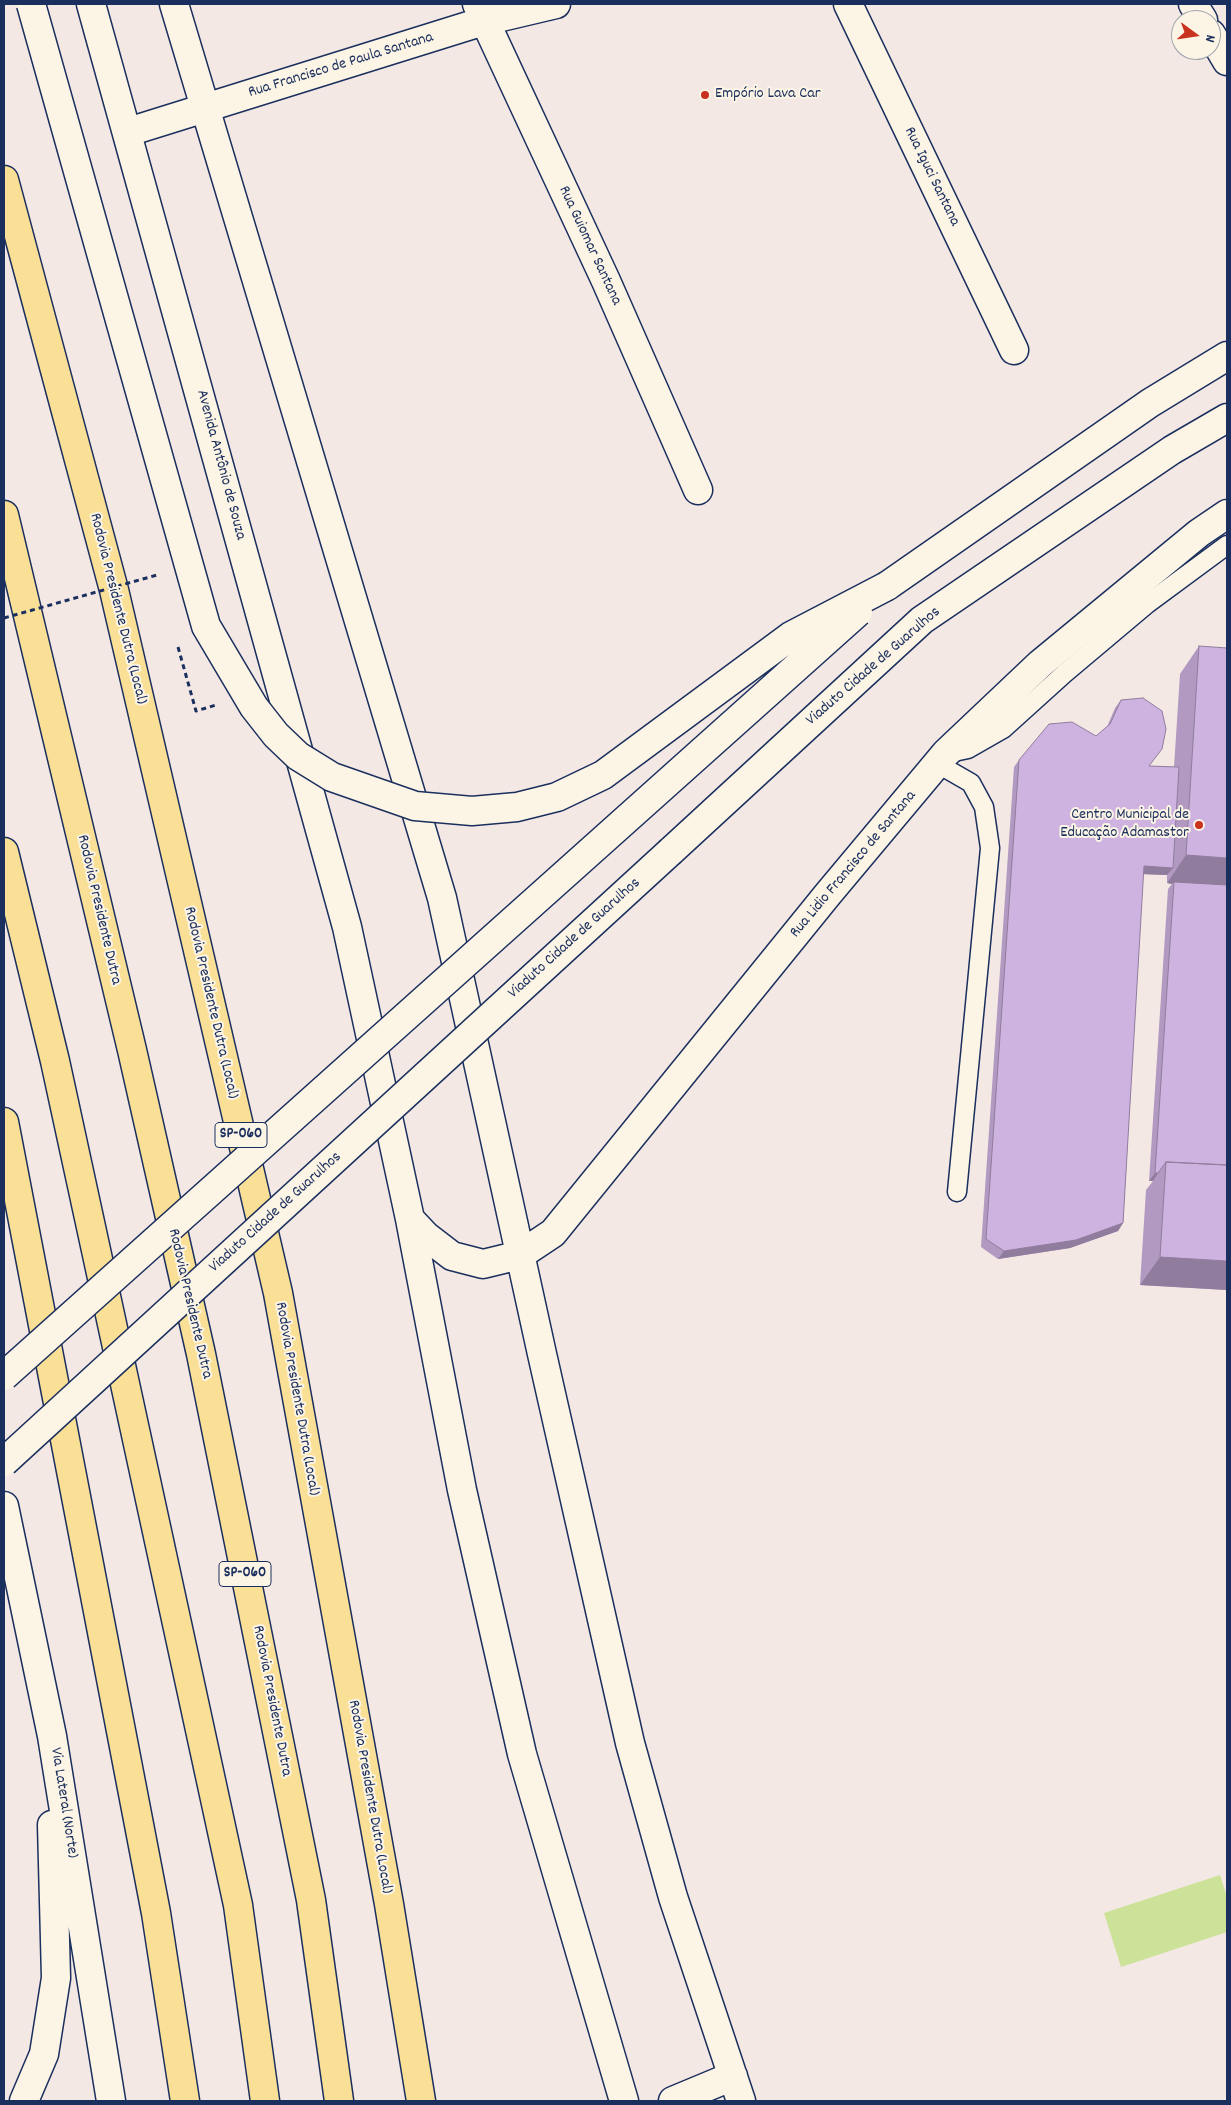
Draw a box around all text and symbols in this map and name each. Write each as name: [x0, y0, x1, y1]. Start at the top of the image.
north arrow: [1171, 10, 1221, 60]
street label: Rua Francisco de Paula Santana: [246, 29, 436, 103]
text: N: [1199, 33, 1220, 44]
place label: Empório Lava Car: [715, 85, 821, 105]
marker: Empório Lava Car: [699, 89, 711, 101]
street label: Rua Iguci Santana: [899, 124, 963, 230]
street label: Rua Guiomar Santana: [553, 183, 625, 309]
street label: Avenida Antônio de Souza: [191, 388, 249, 542]
street label: Rodovia Presidente Dutra (Local): [84, 511, 150, 707]
street label: Viaduto Cidade de Guarulhos: [803, 603, 945, 731]
street label: Rua Lidio Francisco de Santana: [787, 787, 921, 943]
place label: Centro Municipal de Educação Adamastor: [1060, 806, 1189, 844]
marker: Centro Municipal de Educação Adamastor: [1193, 819, 1205, 831]
street label: Rodovia Presidente Dutra: [71, 833, 125, 987]
street label: Viaduto Cidade de Guarulhos: [505, 874, 645, 1004]
street label: Rodovia Presidente Dutra (Local): [179, 905, 241, 1101]
road number: SP-060: [215, 1122, 267, 1148]
street label: Viaduto Cidade de Guarulhos: [206, 1148, 346, 1278]
street label: Rodovia Presidente Dutra: [162, 1227, 216, 1381]
street label: Rodovia Presidente Dutra (Local): [270, 1301, 322, 1497]
road number: SP-060: [219, 1562, 271, 1586]
street label: Rodovia Presidente Dutra: [247, 1624, 295, 1778]
street label: Rodovia Presidente Dutra (Local): [343, 1699, 395, 1895]
street label: Via Lateral (Norte): [45, 1746, 81, 1860]

